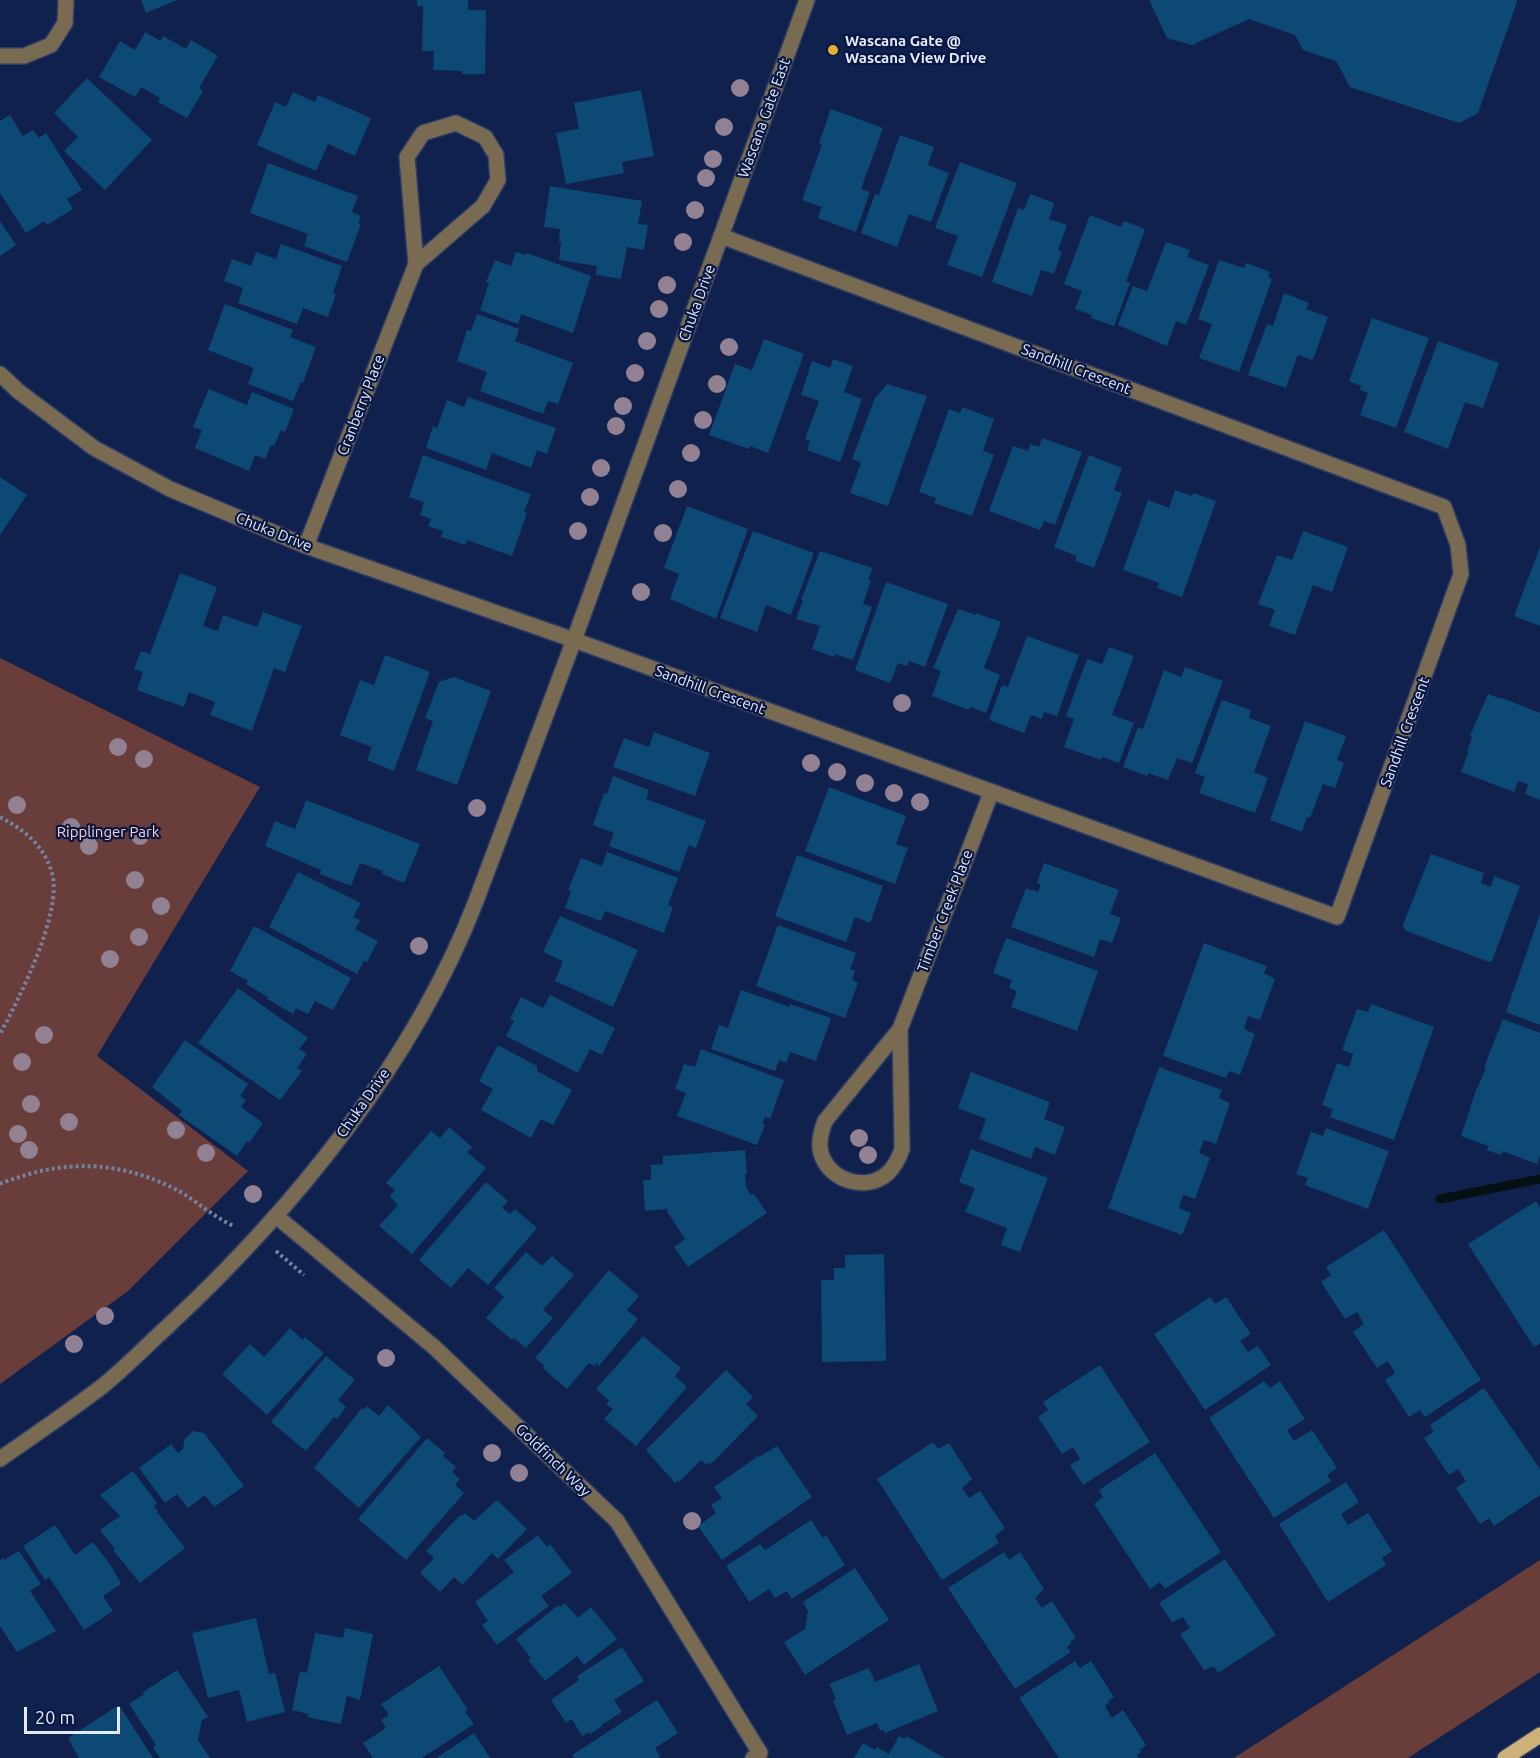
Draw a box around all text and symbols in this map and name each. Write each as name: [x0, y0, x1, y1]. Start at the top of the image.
place label: Wascana Gate @ Wascana View Drive: [845, 32, 986, 67]
marker: Wascana Gate @ Wascana View Drive: [826, 43, 840, 57]
street label: Wascana Gate East: [734, 56, 794, 180]
street label: Chuka Drive: [675, 262, 719, 344]
street label: Sandhill Crescent: [1019, 340, 1133, 398]
street label: Cranberry Place: [334, 352, 388, 458]
street label: Chuka Drive: [233, 509, 315, 555]
street label: Sandhill Crescent: [653, 662, 767, 718]
street label: Sandhill Crescent: [1377, 675, 1433, 789]
park label: Ripplinger Park: [57, 823, 159, 841]
street label: Timber Creek Place: [913, 847, 977, 975]
street label: Chuka Drive: [333, 1065, 393, 1141]
street label: Goldfinch Way: [512, 1420, 594, 1500]
scale bar: [27, 1695, 123, 1733]
text: 20 m: [35, 1707, 75, 1727]

